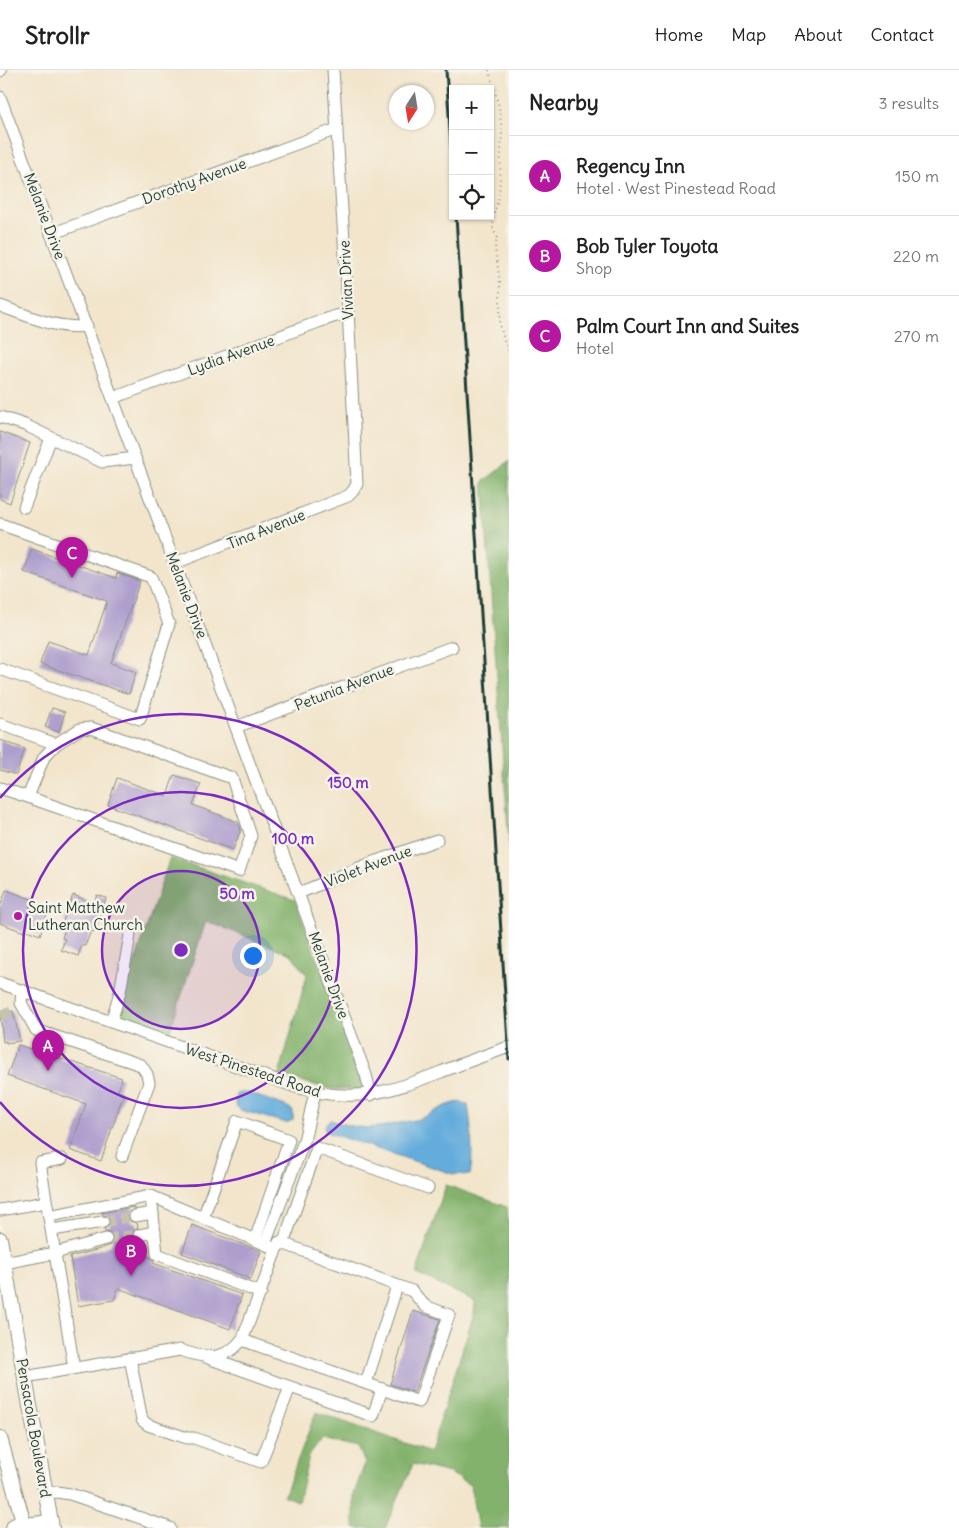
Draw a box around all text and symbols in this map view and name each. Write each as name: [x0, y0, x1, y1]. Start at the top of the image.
text: Strollr: [25, 20, 90, 50]
text: Home: [655, 23, 703, 46]
text: Map: [731, 23, 766, 46]
text: About: [794, 23, 842, 46]
text: Contact: [870, 23, 934, 46]
north arrow: [389, 85, 434, 130]
map controls: [449, 85, 494, 220]
button: +: [449, 85, 494, 130]
text: Nearby: [529, 89, 599, 116]
text: 3 results: [879, 93, 939, 113]
button: −: [449, 130, 494, 175]
street label: Dorothy Avenue: [139, 153, 249, 209]
text: Regency Inn: [576, 154, 685, 178]
text: A: [540, 166, 550, 186]
text: 150 m: [895, 166, 939, 186]
street label: Melanie Drive: [20, 170, 70, 262]
button: locate: [449, 175, 494, 220]
text: Hotel · West Pinestead Road: [576, 178, 776, 198]
text: Bob Tyler Toyota: [576, 234, 718, 258]
street label: Vivian Drive: [334, 240, 358, 320]
text: B: [540, 246, 550, 266]
text: 220 m: [893, 246, 939, 266]
text: Shop: [576, 258, 612, 278]
text: Palm Court Inn and Suites: [576, 314, 799, 338]
text: C: [540, 326, 550, 346]
text: 270 m: [894, 326, 939, 346]
street label: Lydia Avenue: [185, 330, 277, 380]
text: Hotel: [576, 338, 614, 358]
street label: Tina Avenue: [224, 505, 308, 553]
pin: C: [56, 537, 88, 578]
street label: Melanie Drive: [162, 549, 212, 641]
street label: Petunia Avenue: [292, 659, 396, 715]
text: 150 m: [327, 773, 369, 792]
text: 100 m: [272, 829, 314, 848]
street label: Violet Avenue: [322, 841, 414, 891]
text: 50 m: [219, 884, 255, 903]
place label: Saint Matthew Lutheran Church: [28, 898, 143, 934]
marker: Saint Matthew Lutheran Church: [12, 910, 24, 922]
street label: Melanie Drive: [304, 929, 354, 1021]
centre of rings: [172, 941, 190, 959]
your location: [240, 943, 266, 969]
pin: A: [32, 1030, 64, 1071]
street label: West Pinestead Road: [183, 1039, 323, 1101]
pin: B: [115, 1235, 147, 1276]
street label: Pensacola Boulevard: [12, 1357, 56, 1499]

